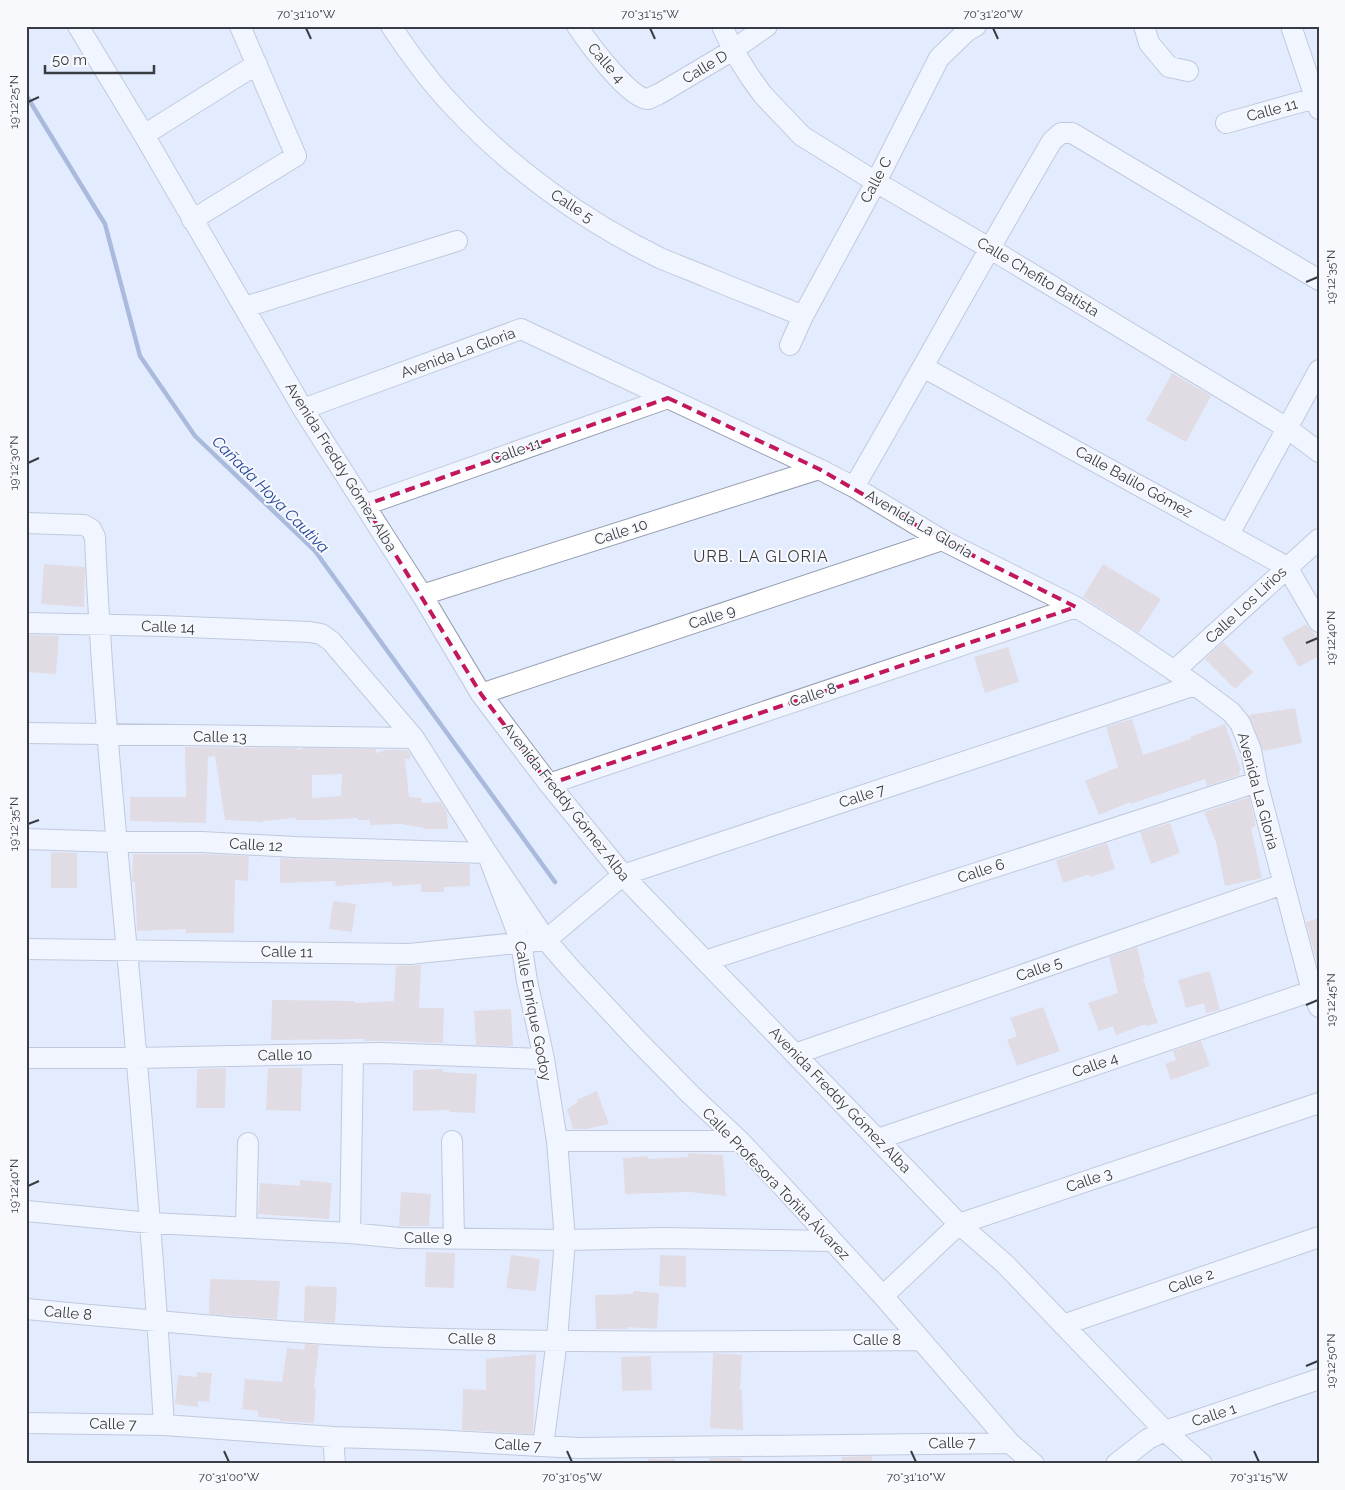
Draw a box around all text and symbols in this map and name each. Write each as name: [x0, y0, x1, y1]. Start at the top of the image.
text: 70°31'10"W: [277, 7, 336, 21]
text: 70°31'15"W: [621, 7, 679, 21]
text: 70°31'20"W: [963, 7, 1023, 21]
street label: Calle 4: [584, 39, 628, 87]
scale bar: [45, 42, 154, 74]
street label: Calle D: [679, 46, 731, 88]
text: 50 m: [52, 51, 87, 69]
text: 19°12'25"N: [7, 75, 21, 129]
street label: Calle 11: [1245, 94, 1300, 125]
street label: Calle C: [856, 154, 896, 206]
street label: Calle 5: [547, 186, 597, 226]
street label: Calle Chefito Batista: [974, 233, 1102, 321]
text: 19°12'35"N: [1324, 250, 1338, 304]
street label: Avenida La Gloria: [398, 324, 518, 382]
street label: Avenida Freddy Gómez Alba: [281, 379, 401, 555]
water label: Cañada Hoya Cautiva: [208, 432, 334, 557]
street label: Calle 11: [488, 434, 544, 468]
text: 19°12'30"N: [7, 435, 21, 491]
street label: Calle Balilo Gómez: [1072, 442, 1196, 522]
street label: Avenida La Gloria: [862, 486, 976, 562]
street label: Calle 10: [592, 515, 650, 549]
district label: URB. LA GLORIA: [693, 547, 829, 566]
street label: Calle Los Lirios: [1202, 563, 1290, 647]
street label: Calle 9: [686, 601, 738, 633]
text: 19°12'40"N: [1324, 611, 1338, 665]
street label: Calle 14: [141, 617, 195, 637]
street label: Calle 8: [787, 679, 839, 711]
street label: Avenida Freddy Gómez Alba: [498, 719, 634, 885]
street label: Calle 13: [193, 728, 247, 746]
street label: Avenida La Gloria: [1234, 730, 1282, 852]
street label: Calle 7: [837, 780, 887, 812]
text: 19°12'35"N: [7, 797, 21, 851]
street label: Calle 12: [229, 835, 283, 855]
street label: Calle 6: [955, 855, 1007, 887]
street label: Calle Enrique Godoy: [511, 940, 555, 1082]
street label: Calle 11: [261, 943, 314, 961]
street label: Calle 5: [1014, 953, 1064, 985]
text: 19°12'45"N: [1324, 973, 1338, 1027]
street label: Avenida Freddy Gómez Alba: [765, 1023, 915, 1177]
street label: Calle 10: [257, 1046, 313, 1064]
street label: Calle 4: [1070, 1049, 1120, 1081]
street label: Calle Profesora Toñita Álvarez: [698, 1104, 854, 1264]
text: 19°12'40"N: [7, 1159, 21, 1213]
street label: Calle 3: [1064, 1164, 1114, 1196]
street label: Calle 9: [404, 1229, 452, 1247]
street label: Calle 2: [1166, 1265, 1216, 1297]
street label: Calle 8: [43, 1302, 93, 1324]
street label: Calle 8: [448, 1330, 496, 1348]
street label: Calle 8: [853, 1331, 901, 1349]
text: 19°12'50"N: [1324, 1333, 1338, 1389]
street label: Calle 1: [1189, 1399, 1239, 1431]
street label: Calle 7: [89, 1415, 137, 1433]
street label: Calle 7: [928, 1434, 976, 1452]
street label: Calle 7: [494, 1435, 542, 1455]
text: 70°31'00"W: [199, 1470, 260, 1484]
text: 70°31'05"W: [542, 1470, 602, 1484]
text: 70°31'10"W: [887, 1470, 946, 1484]
text: 70°31'15"W: [1230, 1470, 1288, 1484]

